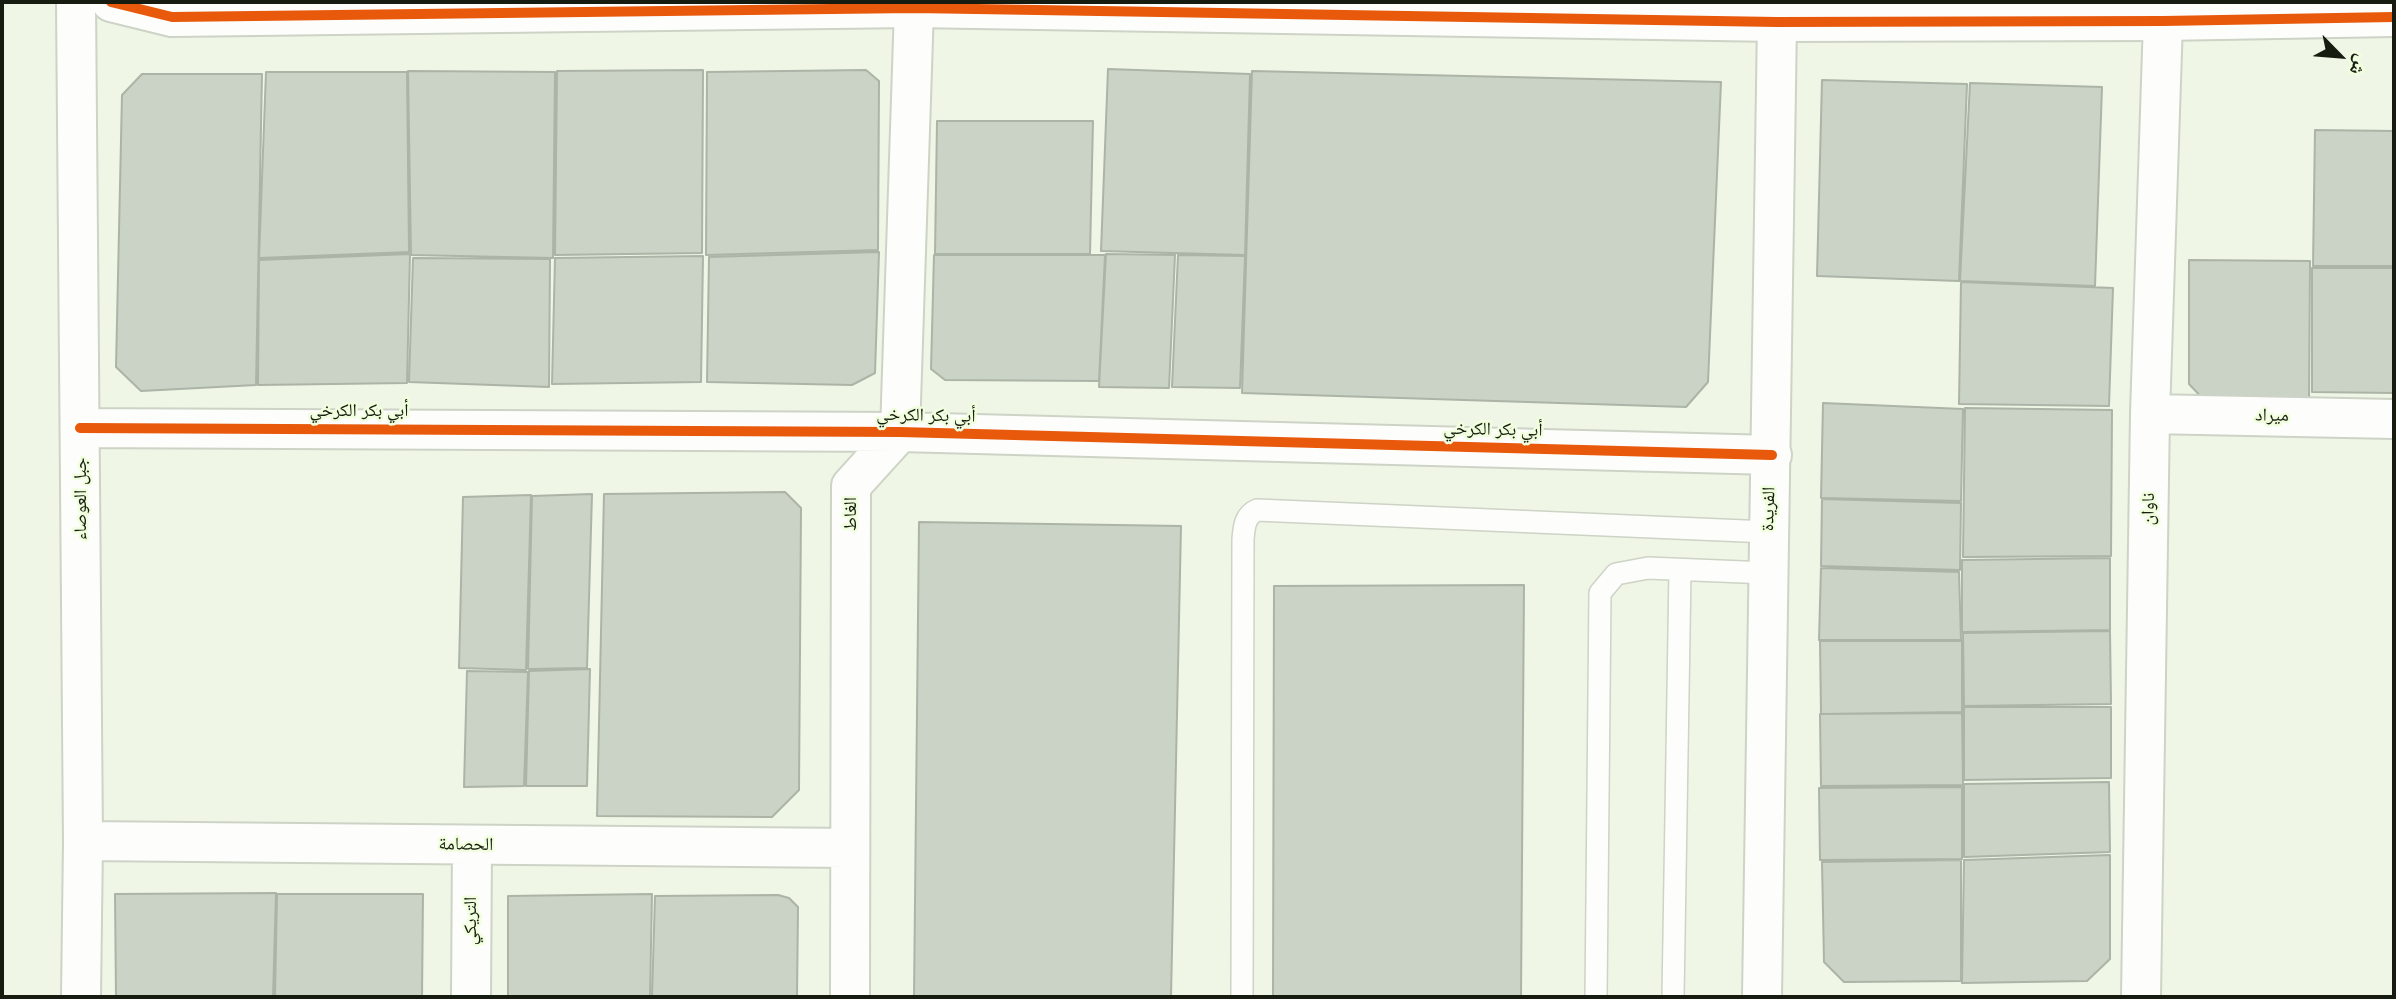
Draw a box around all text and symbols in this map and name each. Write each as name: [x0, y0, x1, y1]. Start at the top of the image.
north arrow: [2305, 21, 2375, 91]
text: ش: [2344, 51, 2375, 80]
street label: أبي بكر الكرخي: [309, 400, 409, 422]
street label: أبي بكر الكرخي: [876, 404, 976, 428]
street label: ميراد: [2255, 405, 2289, 427]
street label: أبي بكر الكرخي: [1443, 418, 1543, 442]
street label: جبل العوصاء: [70, 458, 92, 540]
street label: الفريدة: [1757, 486, 1781, 532]
street label: ناوان: [2138, 492, 2160, 526]
street label: الغاط: [840, 497, 862, 531]
street label: الحصامة: [438, 834, 494, 856]
street label: التريكي: [460, 897, 482, 945]

